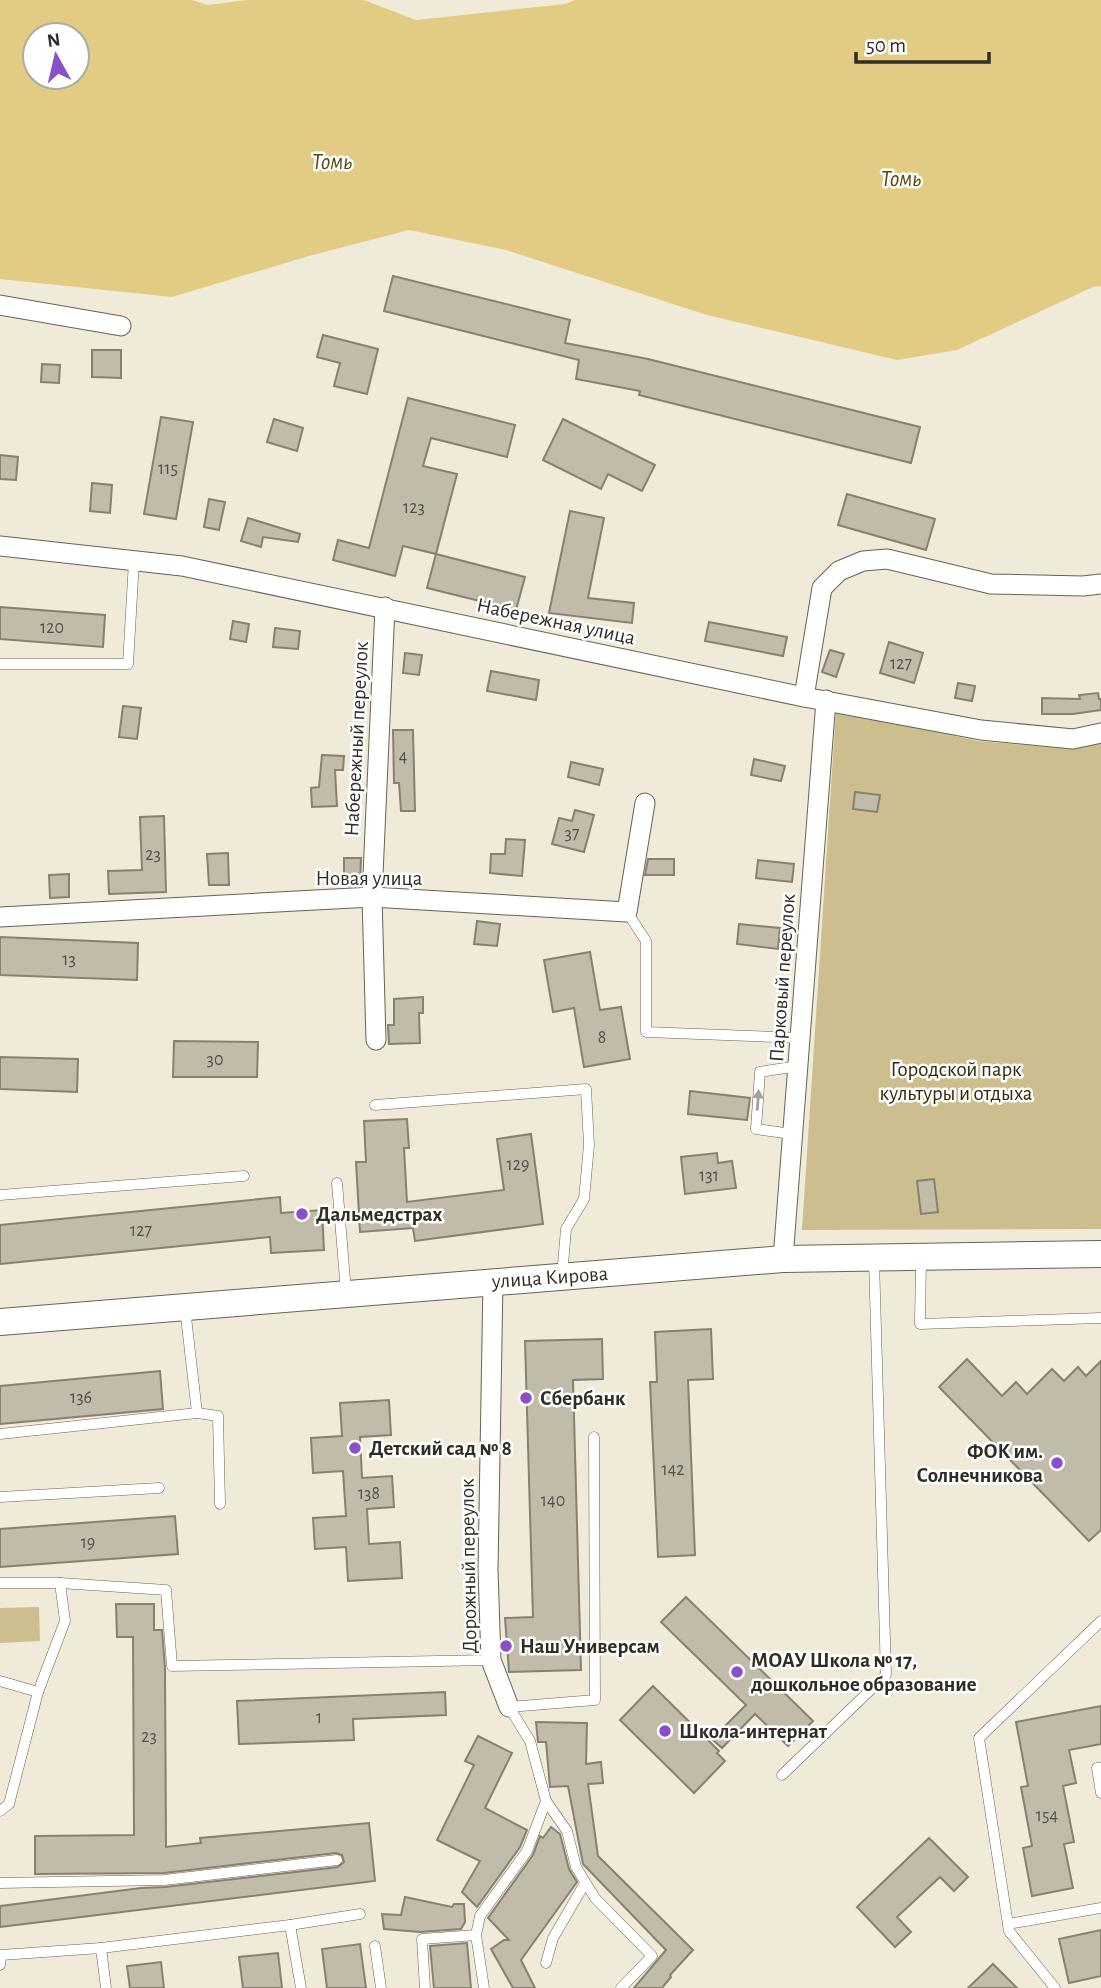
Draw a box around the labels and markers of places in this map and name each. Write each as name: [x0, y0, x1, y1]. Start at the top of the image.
place label: Дальмедстрах: [316, 1204, 443, 1225]
marker: Дальмедстрах: [294, 1206, 310, 1222]
place label: Сбербанк: [540, 1388, 626, 1409]
marker: Сбербанк: [518, 1390, 534, 1406]
place label: Детский сад № 8: [369, 1438, 512, 1459]
marker: Детский сад № 8: [347, 1440, 363, 1456]
place label: ФОК им. Солнечникова: [916, 1441, 1043, 1486]
marker: ФОК им. Солнечникова: [1049, 1455, 1065, 1471]
place label: Наш Универсам: [520, 1636, 660, 1657]
marker: Наш Универсам: [498, 1638, 514, 1654]
place label: МОАУ Школа № 17, дошкольное образование: [751, 1650, 977, 1695]
marker: МОАУ Школа № 17, дошкольное образование: [729, 1664, 745, 1680]
place label: Школа-интернат: [679, 1721, 828, 1742]
marker: Школа-интернат: [657, 1723, 673, 1739]

